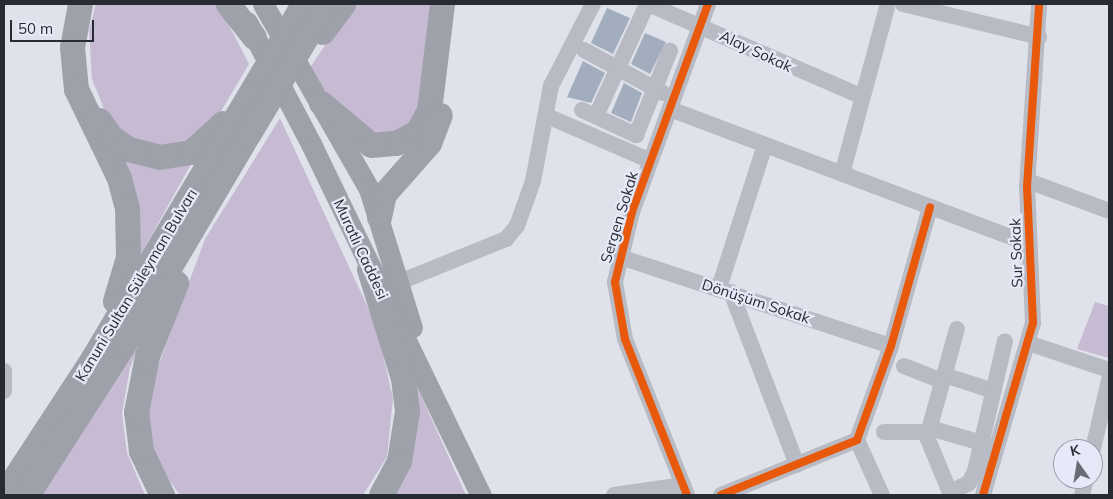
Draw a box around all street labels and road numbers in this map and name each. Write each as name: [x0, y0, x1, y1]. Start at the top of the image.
street label: Alay Sokak: [717, 26, 795, 76]
street label: Sergen Sokak: [596, 169, 642, 265]
street label: Kanuni Sultan Süleyman Bulvarı: [71, 185, 201, 385]
street label: Muratlı Caddesi: [330, 196, 392, 302]
street label: Sur Sokak: [1006, 218, 1026, 288]
street label: Dönüşüm Sokak: [700, 275, 812, 327]

